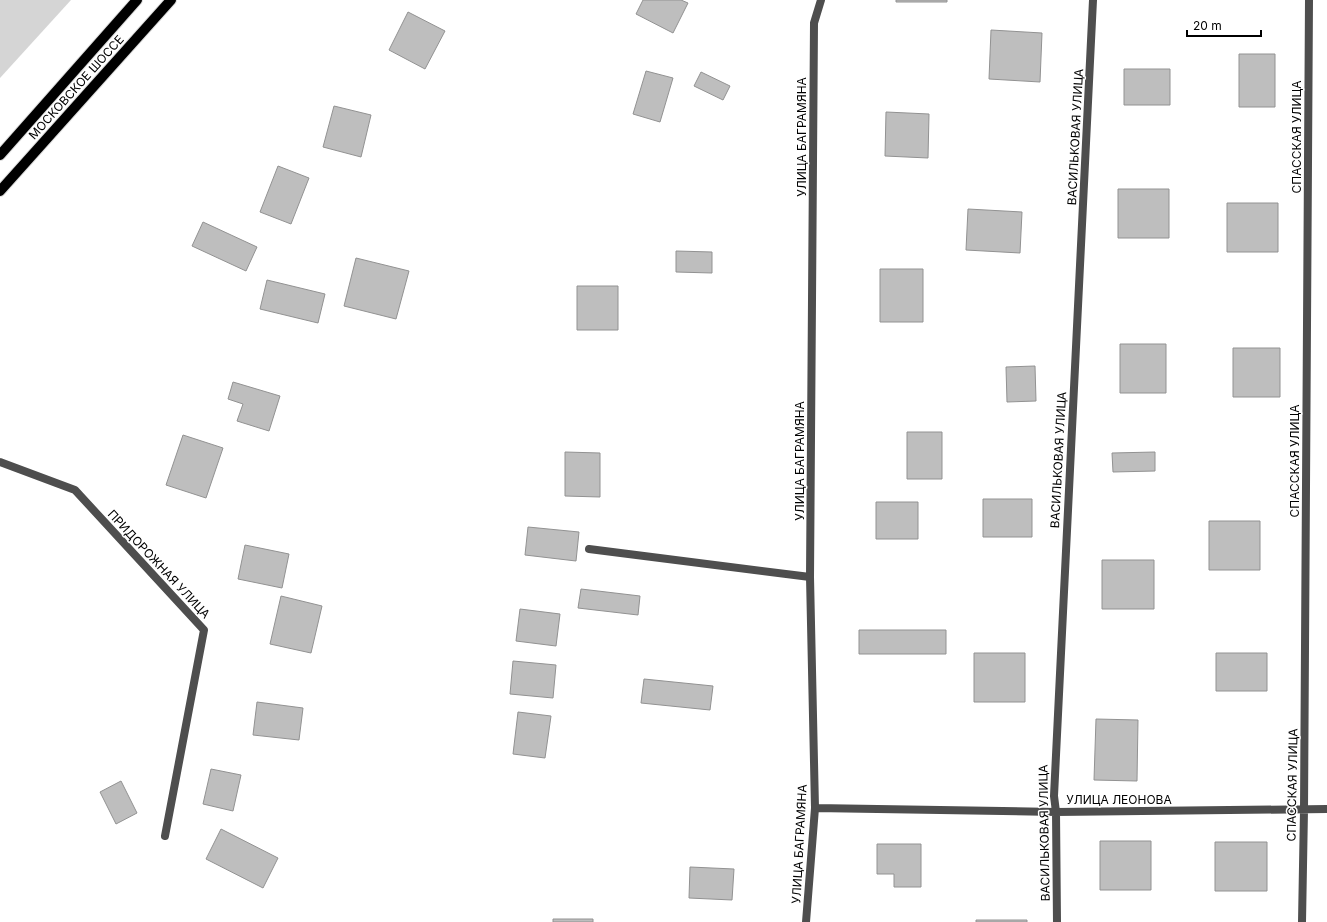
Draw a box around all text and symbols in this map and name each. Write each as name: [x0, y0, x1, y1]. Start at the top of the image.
scale bar: [1187, 12, 1261, 38]
text: 20 m: [1193, 18, 1222, 33]
street label: МОСКОВСКОЕ ШОССЕ: [25, 32, 127, 142]
street label: ВАСИЛЬКОВАЯ УЛИЦА: [1064, 68, 1086, 206]
street label: УЛИЦА БАГРАМЯНА: [794, 77, 809, 197]
street label: СПАССКАЯ УЛИЦА: [1289, 80, 1304, 194]
street label: ВАСИЛЬКОВАЯ УЛИЦА: [1047, 391, 1069, 529]
street label: УЛИЦА БАГРАМЯНА: [792, 401, 807, 521]
street label: СПАССКАЯ УЛИЦА: [1287, 404, 1302, 518]
street label: ПРИДОРОЖНАЯ УЛИЦА: [105, 507, 213, 621]
street label: СПАССКАЯ УЛИЦА: [1284, 728, 1300, 842]
street label: ВАСИЛЬКОВАЯ УЛИЦА: [1035, 764, 1053, 902]
street label: УЛИЦА БАГРАМЯНА: [788, 784, 810, 904]
street label: УЛИЦА ЛЕОНОВА: [1066, 792, 1172, 807]

